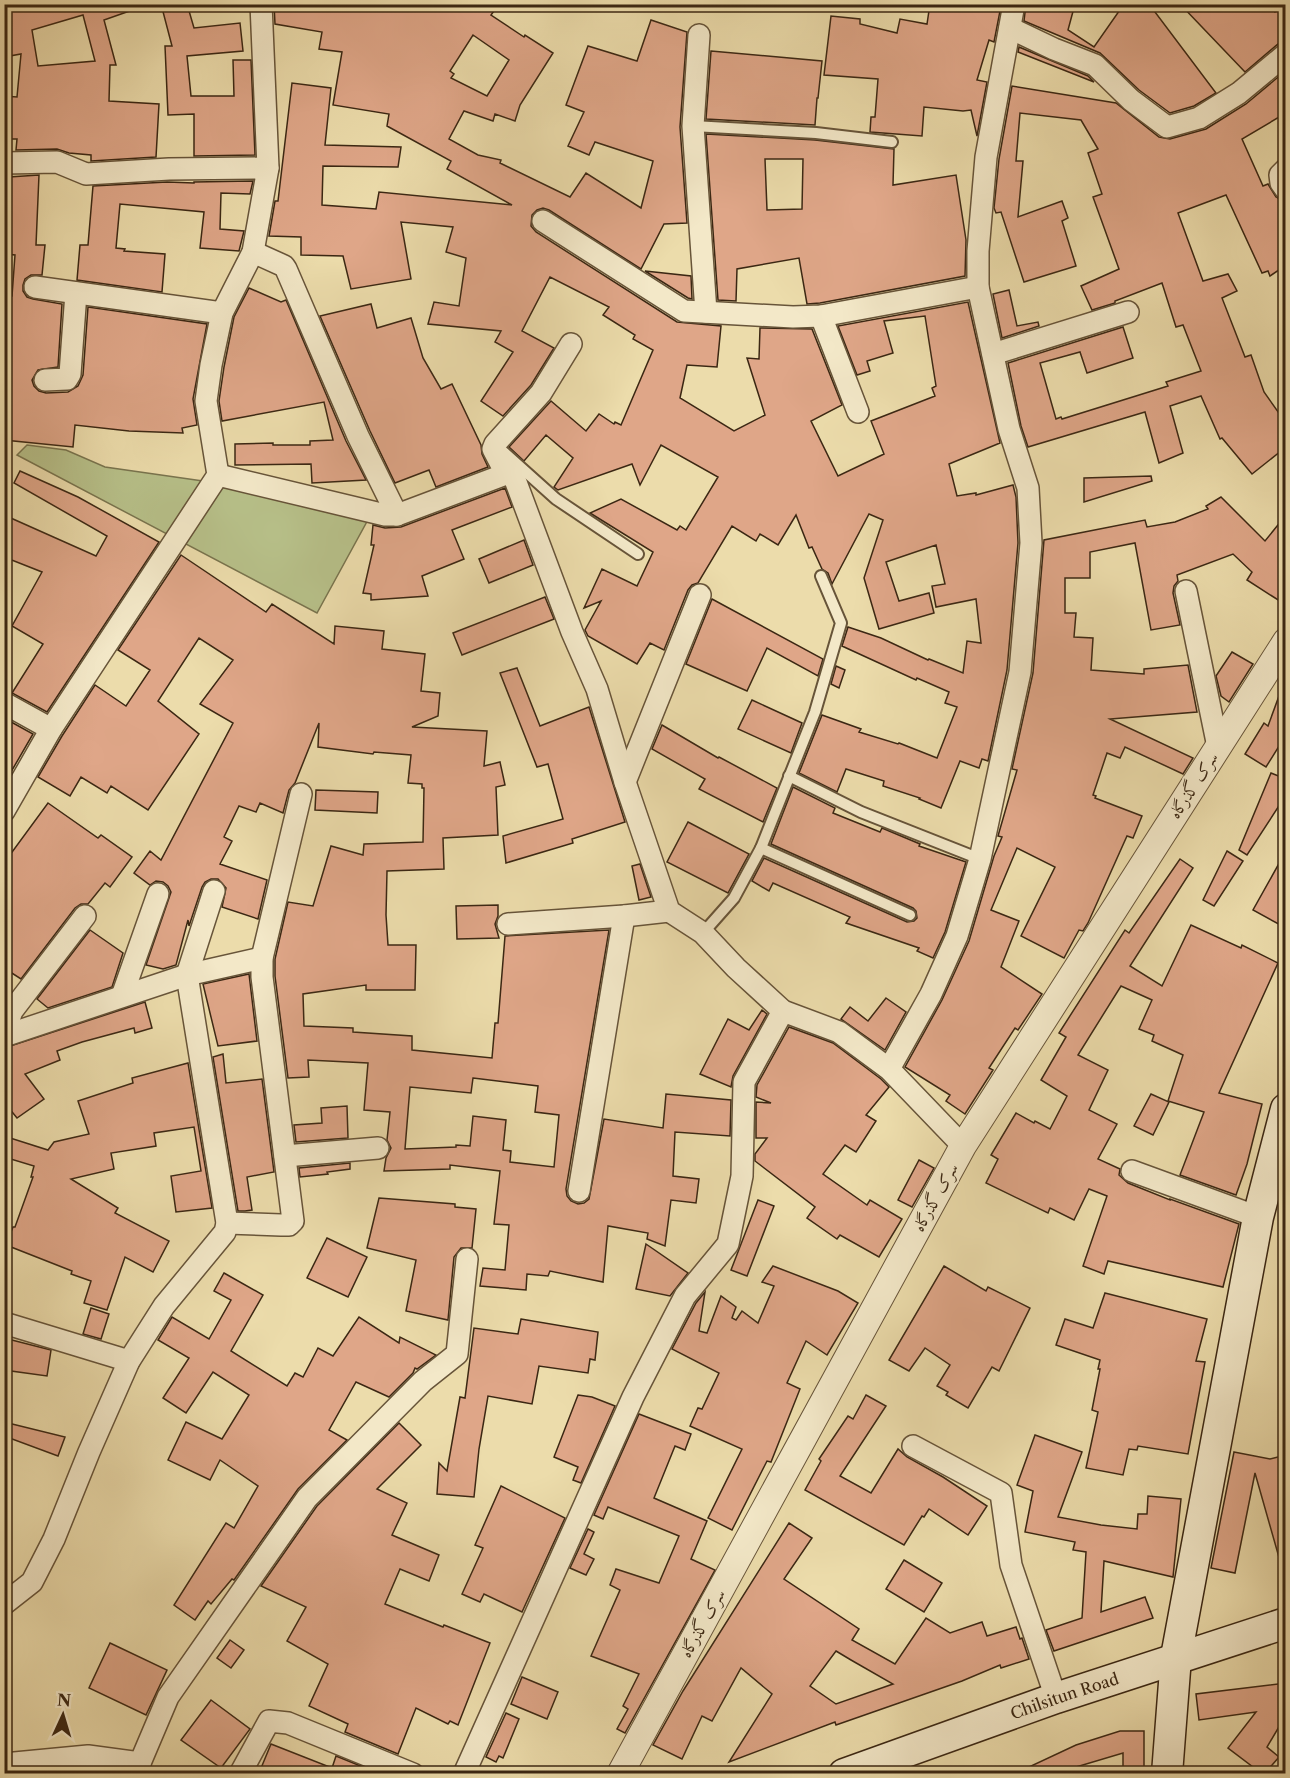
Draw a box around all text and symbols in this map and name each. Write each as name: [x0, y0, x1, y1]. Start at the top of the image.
street label: سرک گذرگاه: [1163, 748, 1223, 822]
street label: سرک گذرگاه: [907, 1159, 963, 1235]
street label: سرک گذرگاه: [674, 1585, 730, 1661]
street label: Chilsitun Road: [1008, 1668, 1122, 1724]
north arrow: [33, 1685, 93, 1745]
text: N: [56, 1690, 72, 1711]

